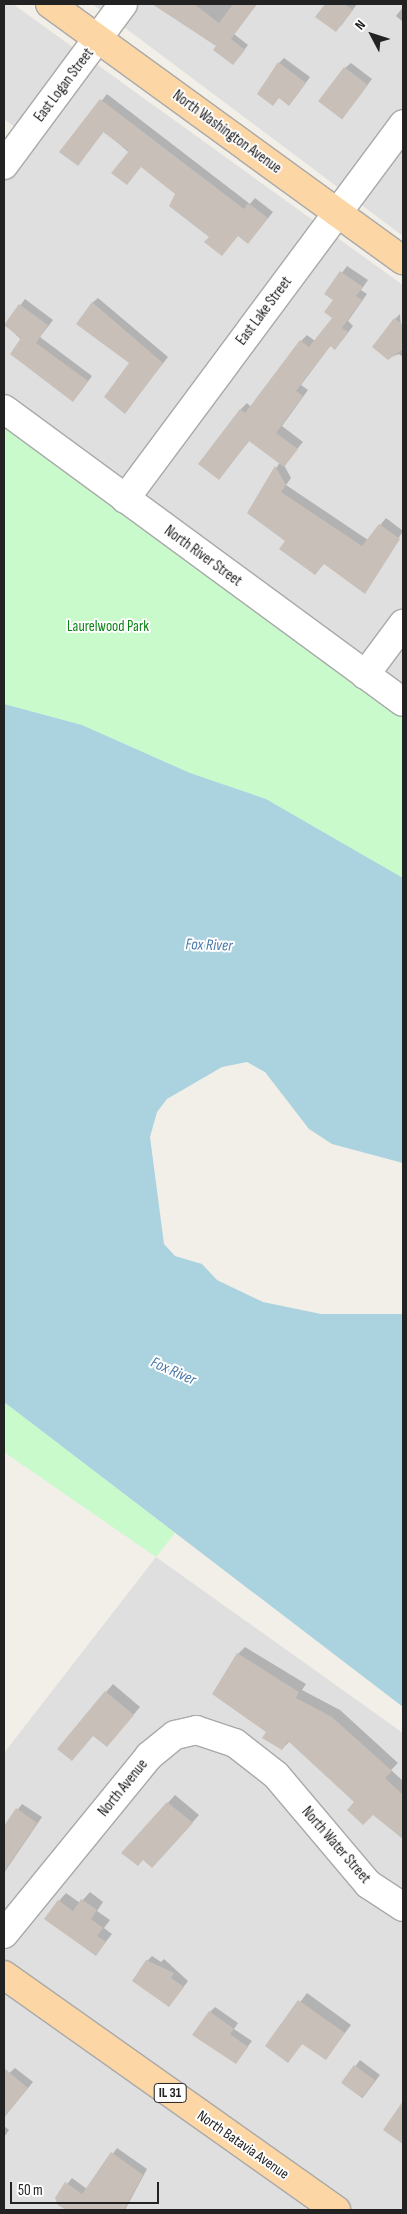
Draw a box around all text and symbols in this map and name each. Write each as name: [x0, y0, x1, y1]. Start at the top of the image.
north arrow: [347, 10, 397, 60]
text: N: [351, 17, 369, 33]
street label: East Logan Street: [30, 45, 98, 125]
street label: North Washington Avenue: [169, 87, 285, 177]
street label: East Lake Street: [232, 273, 296, 349]
street label: North River Street: [161, 522, 245, 590]
park label: Laurelwood Park: [67, 618, 149, 636]
water label: Fox River: [185, 936, 233, 956]
water label: Fox River: [148, 1354, 198, 1390]
street label: North Avenue: [94, 1756, 152, 1820]
street label: North Water Street: [298, 1803, 374, 1887]
road number: IL 31: [152, 2082, 188, 2104]
street label: North Batavia Avenue: [194, 2107, 292, 2183]
scale bar: [12, 2172, 161, 2204]
text: 50 m: [18, 2181, 43, 2200]

